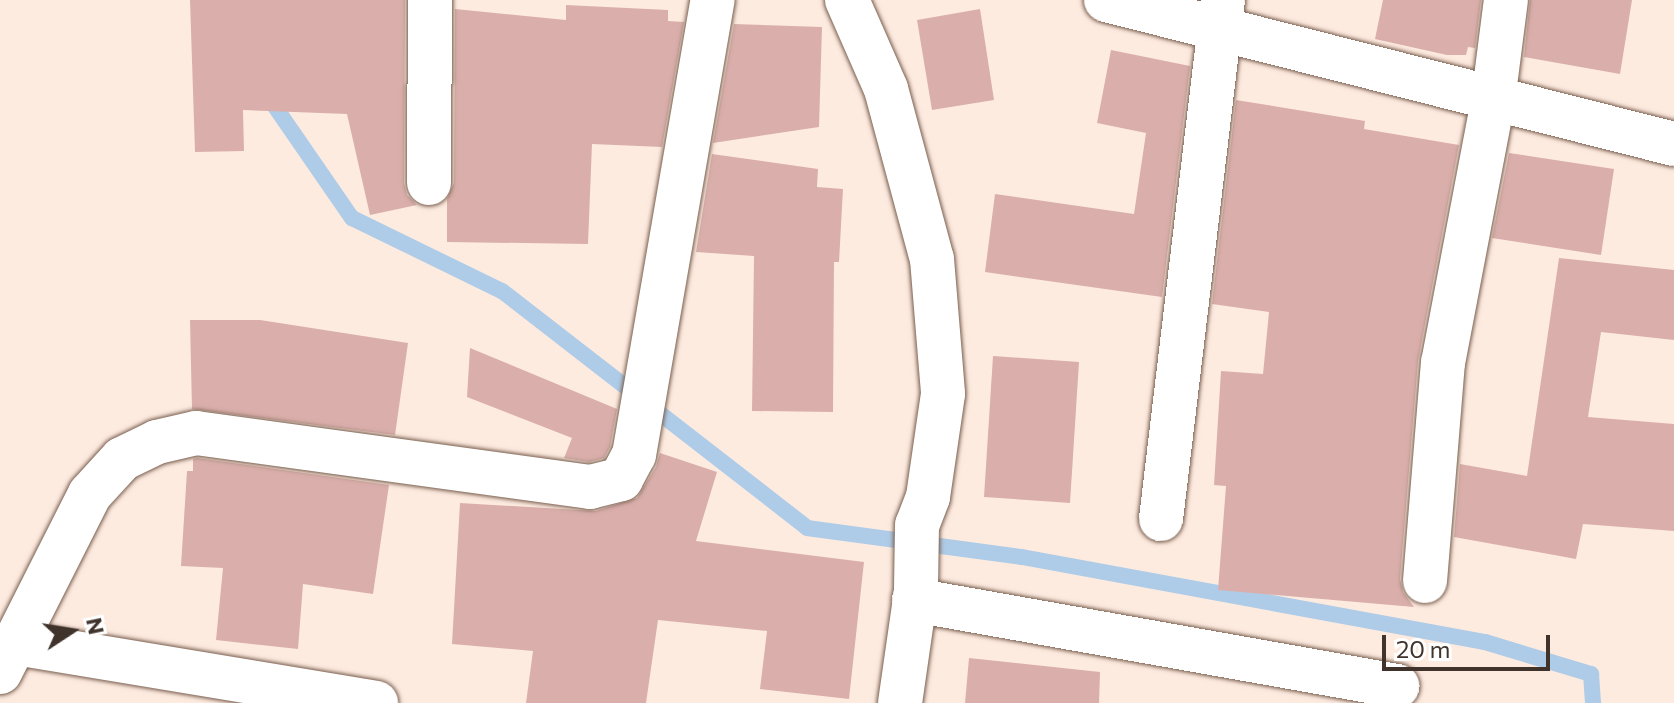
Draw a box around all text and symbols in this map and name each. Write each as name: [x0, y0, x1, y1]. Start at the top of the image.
north arrow: [32, 591, 112, 671]
text: N: [81, 615, 111, 637]
scale bar: [1386, 619, 1554, 669]
text: 20 m: [1396, 634, 1450, 663]

